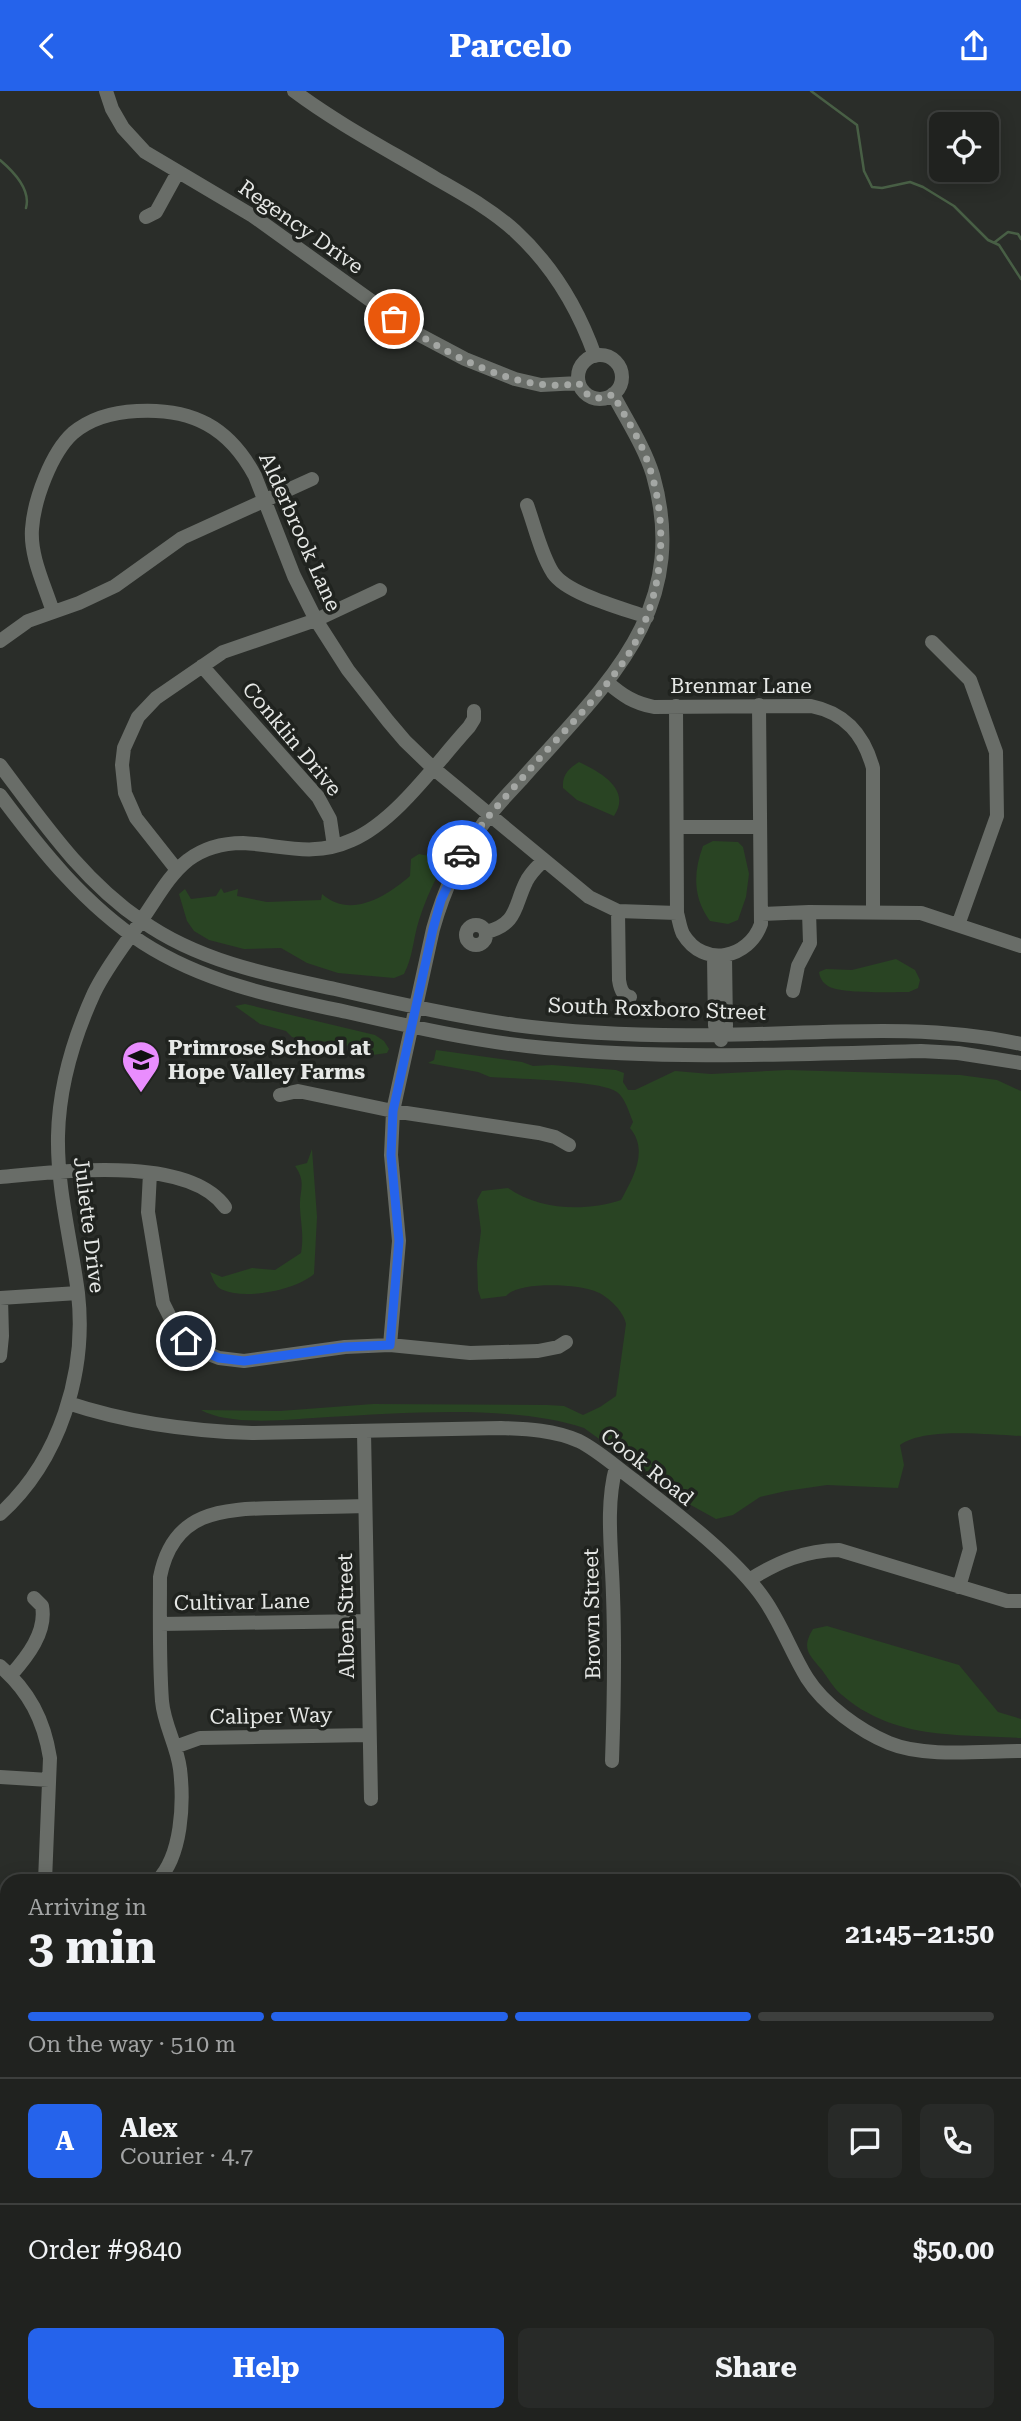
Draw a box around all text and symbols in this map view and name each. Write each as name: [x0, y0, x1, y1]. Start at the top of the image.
icon: back: [28, 27, 66, 65]
text: Parcelo: [449, 27, 572, 65]
icon: share: [955, 27, 993, 65]
map controls: [929, 112, 999, 182]
button: locate: [929, 112, 999, 182]
street label: Regency Drive: [234, 175, 368, 279]
pin: [364, 289, 424, 349]
icon: bag: [375, 300, 413, 338]
street label: Alderbrook Lane: [254, 449, 346, 615]
street label: Brenmar Lane: [670, 674, 812, 698]
street label: Conklin Drive: [238, 677, 346, 801]
courier: [427, 820, 497, 890]
icon: car: [443, 836, 481, 874]
street label: South Roxboro Street: [547, 993, 767, 1025]
place label: Primrose School at Hope Valley Farms: [168, 1036, 371, 1084]
school or university icon: Primrose School at Hope Valley Farms: [120, 1039, 162, 1094]
street label: Juliette Drive: [69, 1156, 109, 1294]
pin: [156, 1311, 216, 1371]
icon: home: [167, 1322, 205, 1360]
street label: Cook Road: [596, 1423, 699, 1511]
street label: Brown Street: [579, 1548, 605, 1680]
street label: Alben Street: [333, 1553, 359, 1679]
street label: Cultivar Lane: [174, 1589, 310, 1615]
street label: Caliper Way: [210, 1703, 333, 1729]
text: Arriving in: [28, 1894, 147, 1921]
text: 21:45–21:50: [845, 1919, 994, 1949]
text: 3 min: [28, 1920, 156, 1974]
text: On the way · 510 m: [28, 2031, 236, 2058]
button: chat: [828, 2104, 902, 2178]
button: phone: [920, 2104, 994, 2178]
text: Alex: [120, 2113, 178, 2143]
text: A: [56, 2126, 74, 2156]
text: Courier · 4.7: [120, 2143, 253, 2170]
text: Order #9840: [28, 2235, 182, 2265]
text: $50.00: [913, 2235, 994, 2265]
button: Help: [28, 2328, 504, 2408]
button: Share: [518, 2328, 994, 2408]

